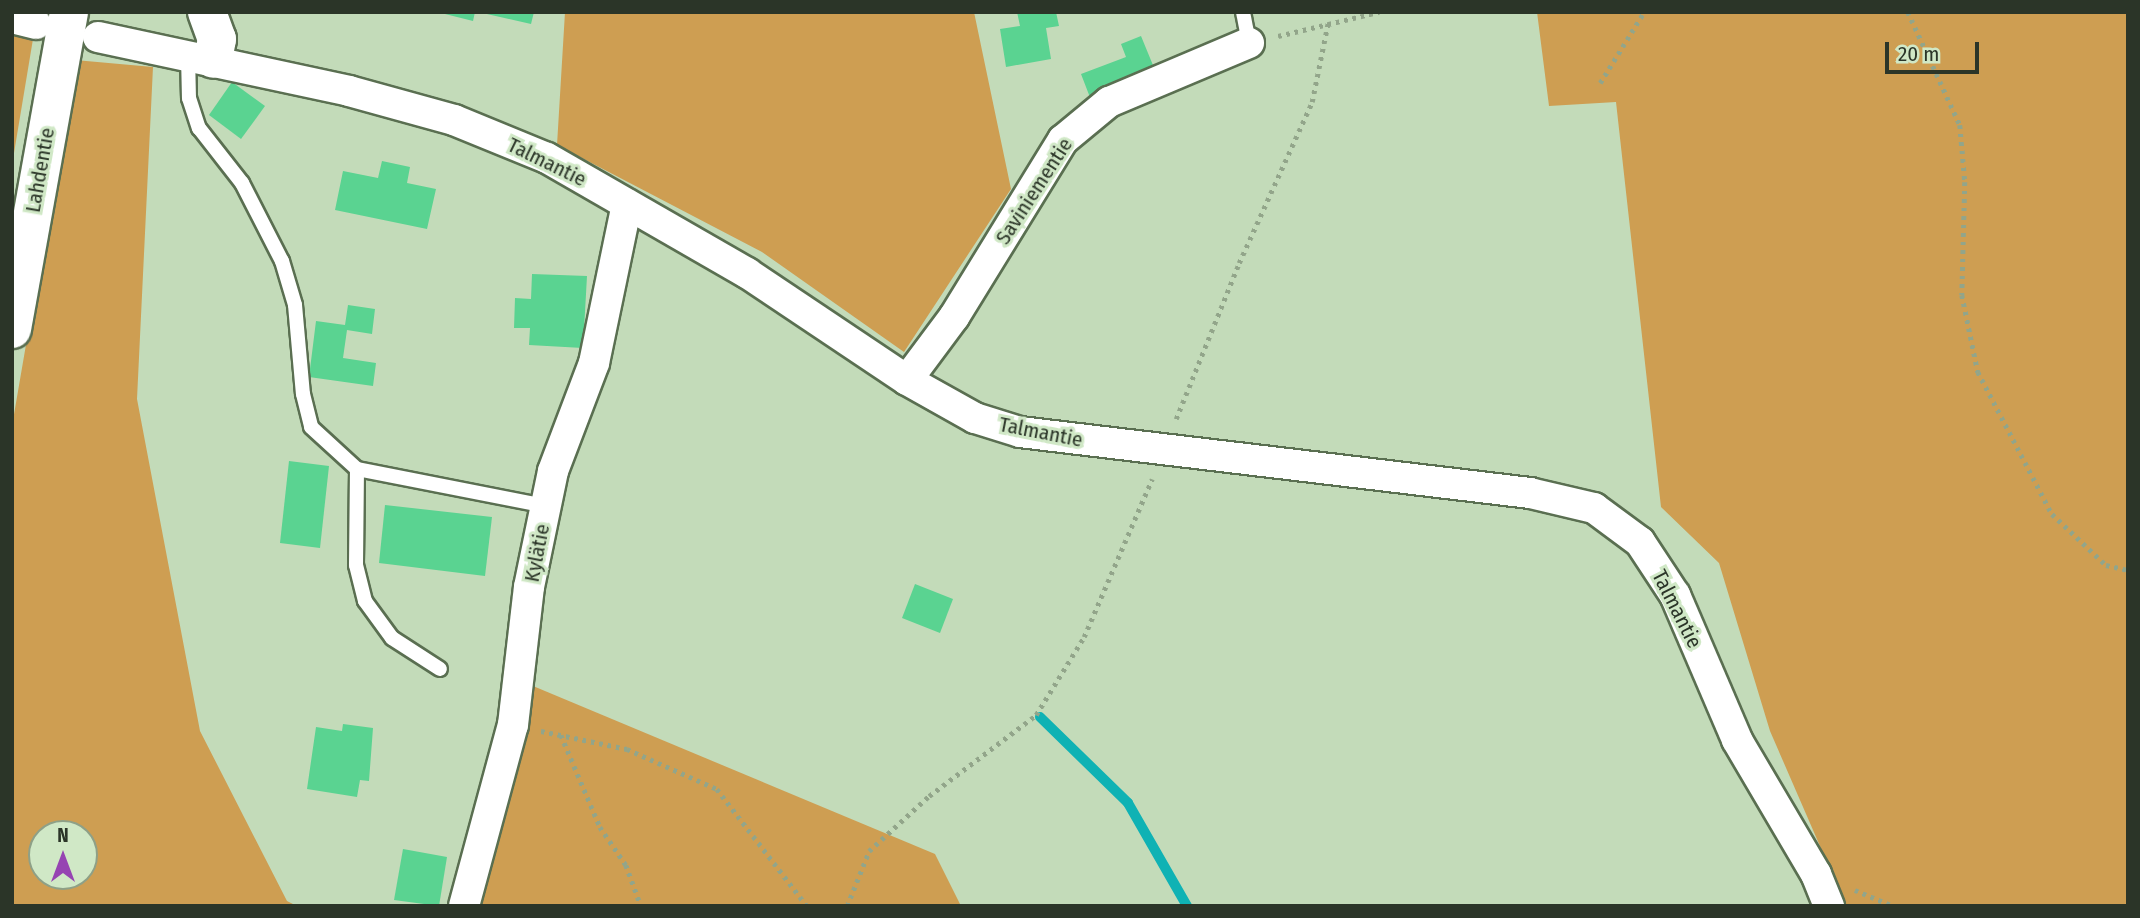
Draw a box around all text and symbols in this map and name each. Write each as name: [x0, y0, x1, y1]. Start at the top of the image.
scale bar: [1888, 28, 1982, 72]
text: 20 m: [1898, 41, 1939, 67]
street label: Lahdentie: [20, 126, 60, 214]
street label: Talmantie: [504, 132, 590, 192]
street label: Saviniementie: [990, 133, 1078, 249]
street label: Talmantie: [997, 412, 1085, 452]
street label: Kylätie: [519, 522, 555, 584]
street label: Talmantie: [1647, 566, 1707, 652]
north arrow: [28, 820, 98, 890]
text: N: [57, 824, 69, 847]

